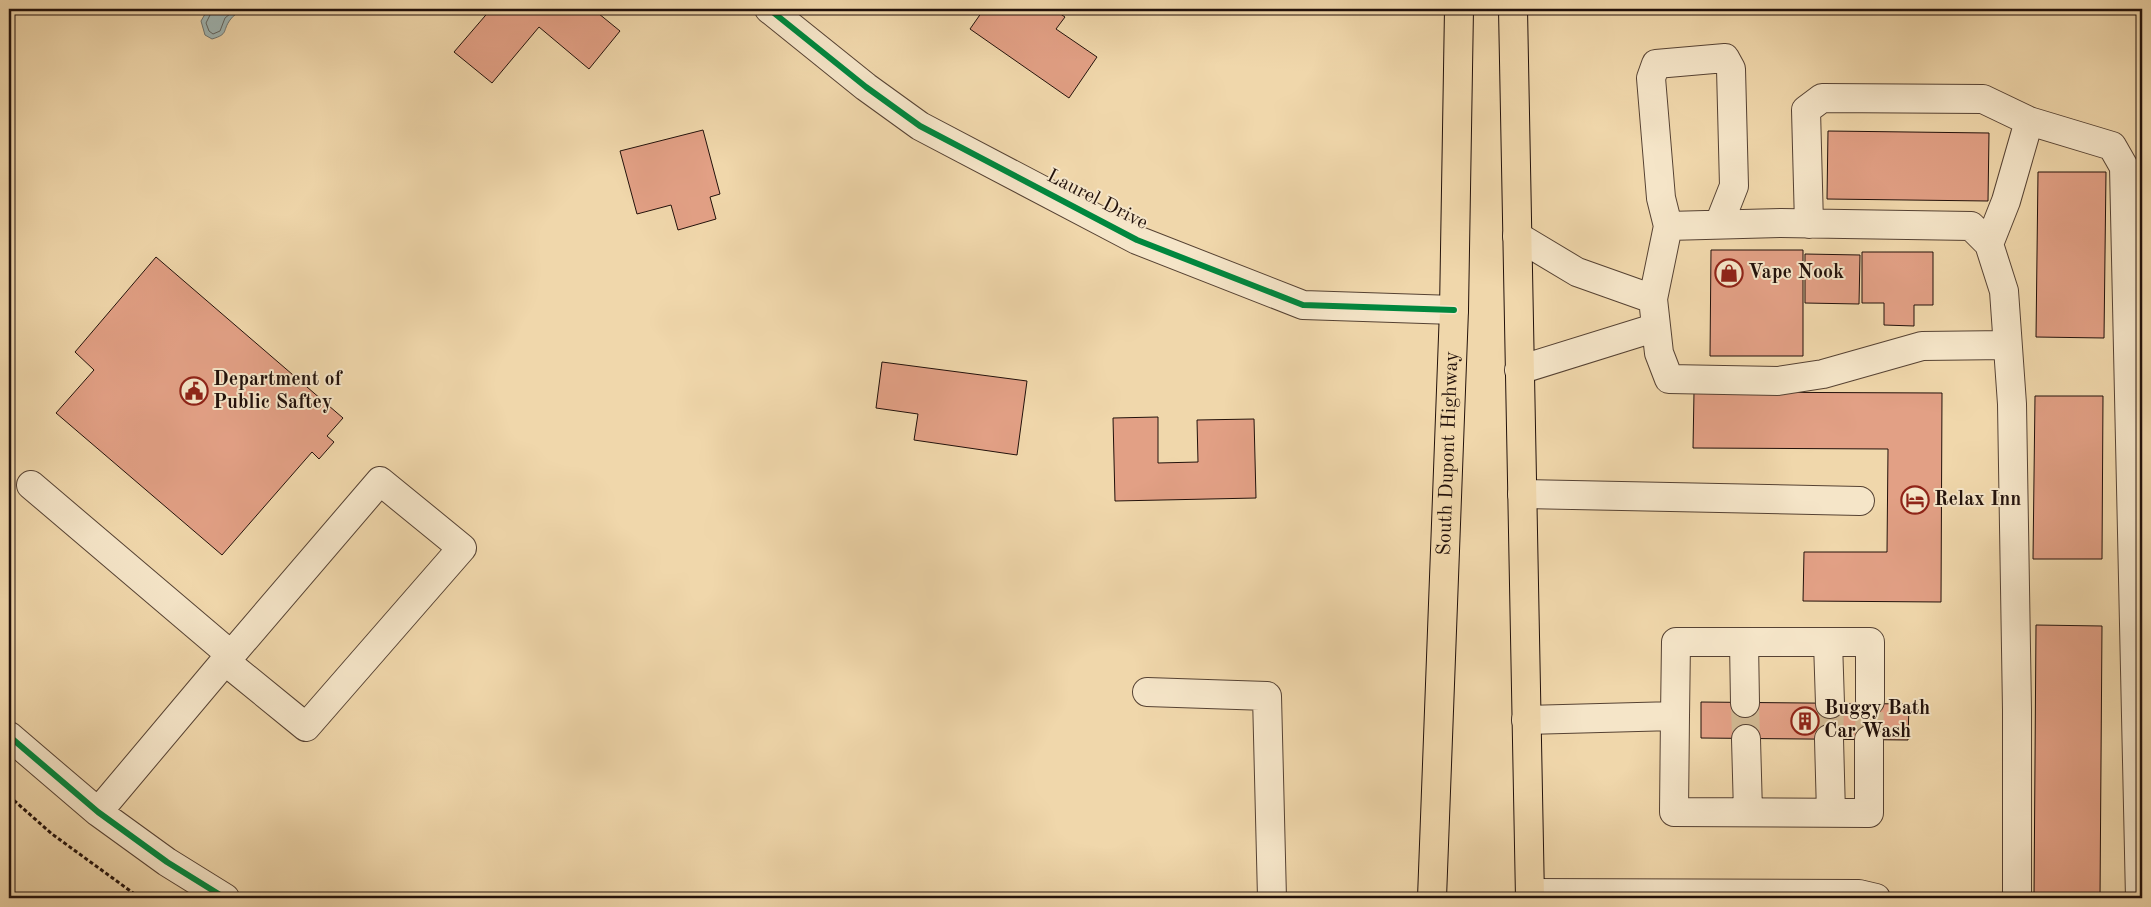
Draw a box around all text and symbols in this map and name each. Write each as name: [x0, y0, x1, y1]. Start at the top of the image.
street label: Laurel Drive: [1043, 166, 1151, 234]
shop icon: Vape Nook: [1714, 258, 1744, 288]
place label: Vape Nook: [1748, 263, 1844, 283]
street label: South Dupont Highway: [1435, 350, 1462, 556]
place label: Department of Public Saftey: [213, 370, 344, 413]
public building icon: Department of Public Saftey: [179, 376, 209, 406]
hotel icon: Relax Inn: [1900, 485, 1930, 515]
place label: Relax Inn: [1934, 490, 2021, 510]
place label: Buggy Bath Car Wash: [1824, 699, 1930, 742]
building icon: Buggy Bath Car Wash: [1790, 706, 1820, 736]

